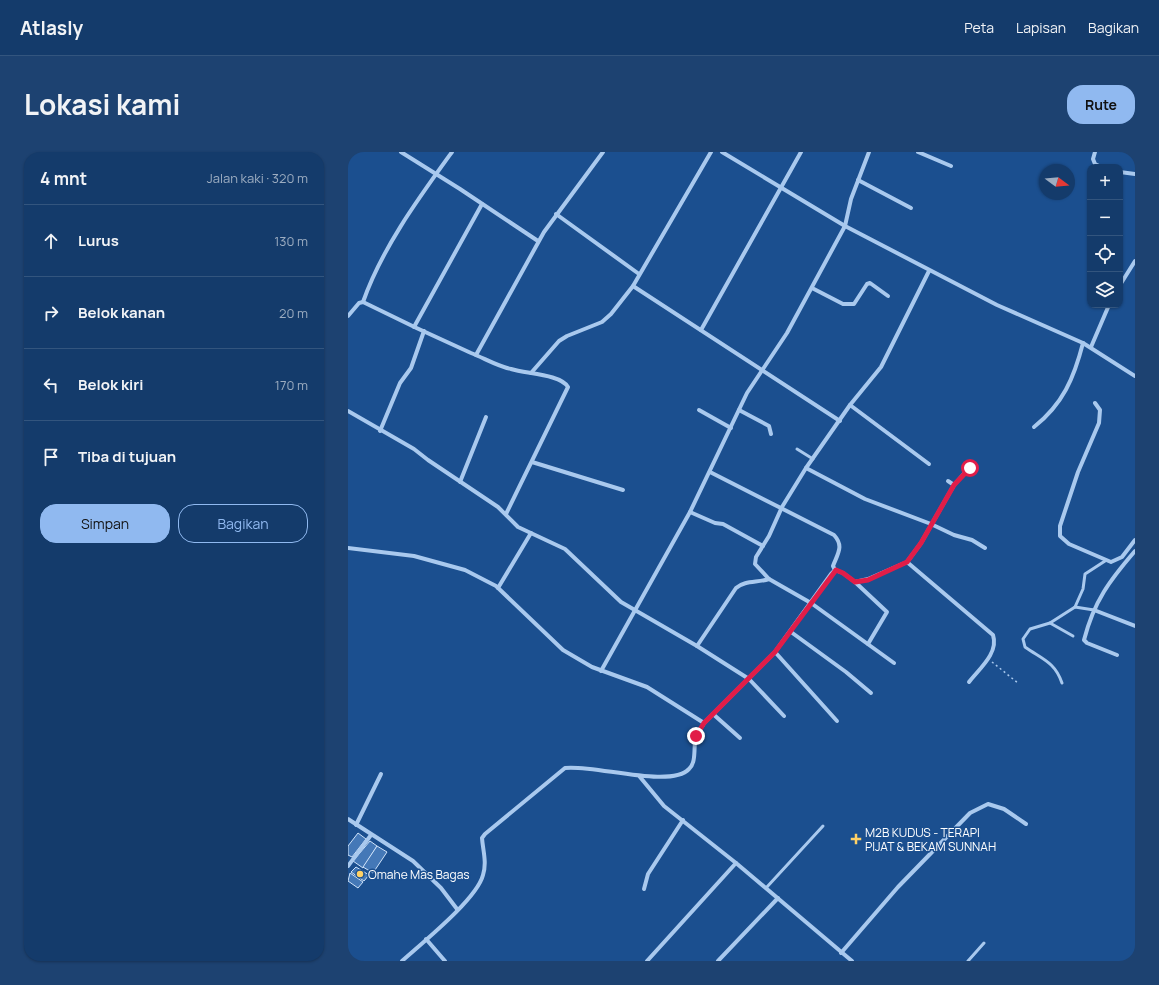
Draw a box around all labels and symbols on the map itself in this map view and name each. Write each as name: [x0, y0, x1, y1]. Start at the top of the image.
north arrow: [1039, 164, 1075, 200]
route start: [961, 459, 979, 477]
route end: [687, 727, 705, 745]
place label: M2B KUDUS - TERAPI PIJAT & BEKAM SUNNAH: [865, 824, 996, 855]
marker: M2B KUDUS - TERAPI PIJAT & BEKAM SUNNAH: [850, 833, 862, 845]
place label: Omahe Mas Bagas: [368, 866, 470, 883]
marker: Omahe Mas Bagas: [355, 869, 365, 879]

